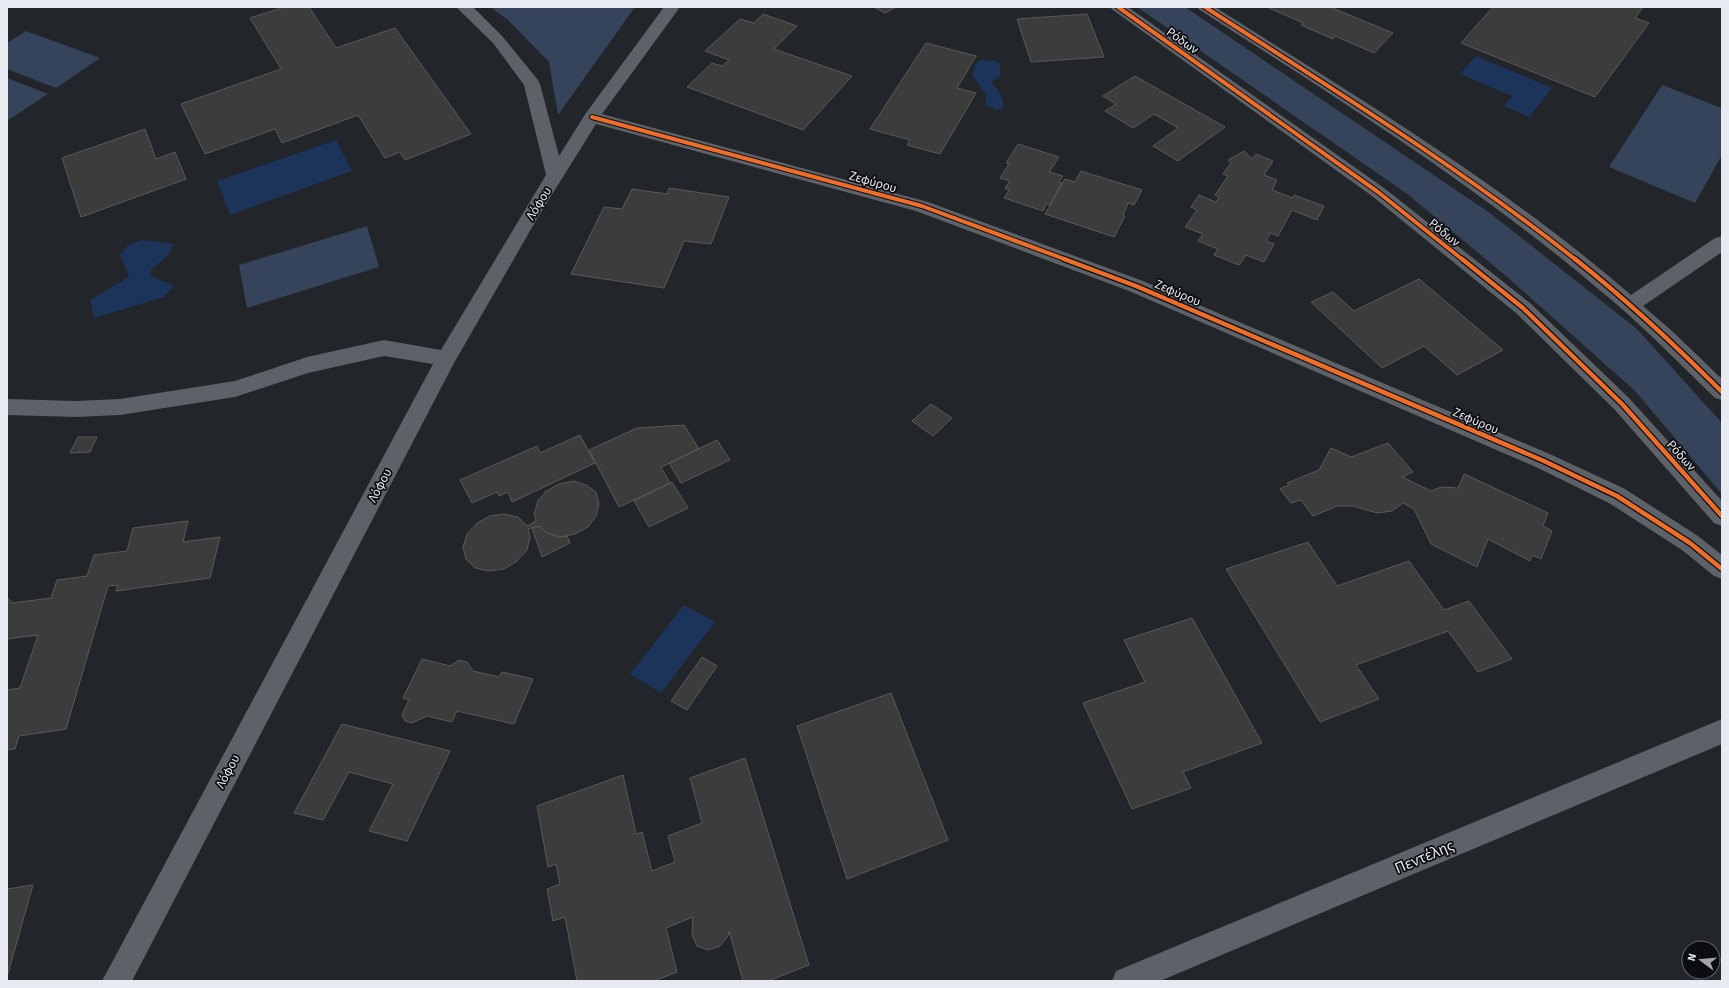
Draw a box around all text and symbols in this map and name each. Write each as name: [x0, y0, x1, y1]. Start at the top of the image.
street label: Ρόδων: [1163, 23, 1202, 59]
street label: Ζεφύρου: [847, 167, 899, 197]
street label: Λόφου: [522, 183, 556, 224]
street label: Ρόδων: [1425, 214, 1464, 251]
street label: Ζεφύρου: [1152, 275, 1204, 311]
street label: Ζεφύρου: [1450, 403, 1502, 439]
street label: Ρόδων: [1663, 436, 1700, 475]
street label: Λόφου: [363, 465, 396, 506]
street label: Λόφου: [211, 751, 244, 792]
street label: Πεντέλης: [1391, 835, 1458, 879]
north arrow: [1681, 940, 1721, 980]
text: N: [1684, 952, 1700, 963]

